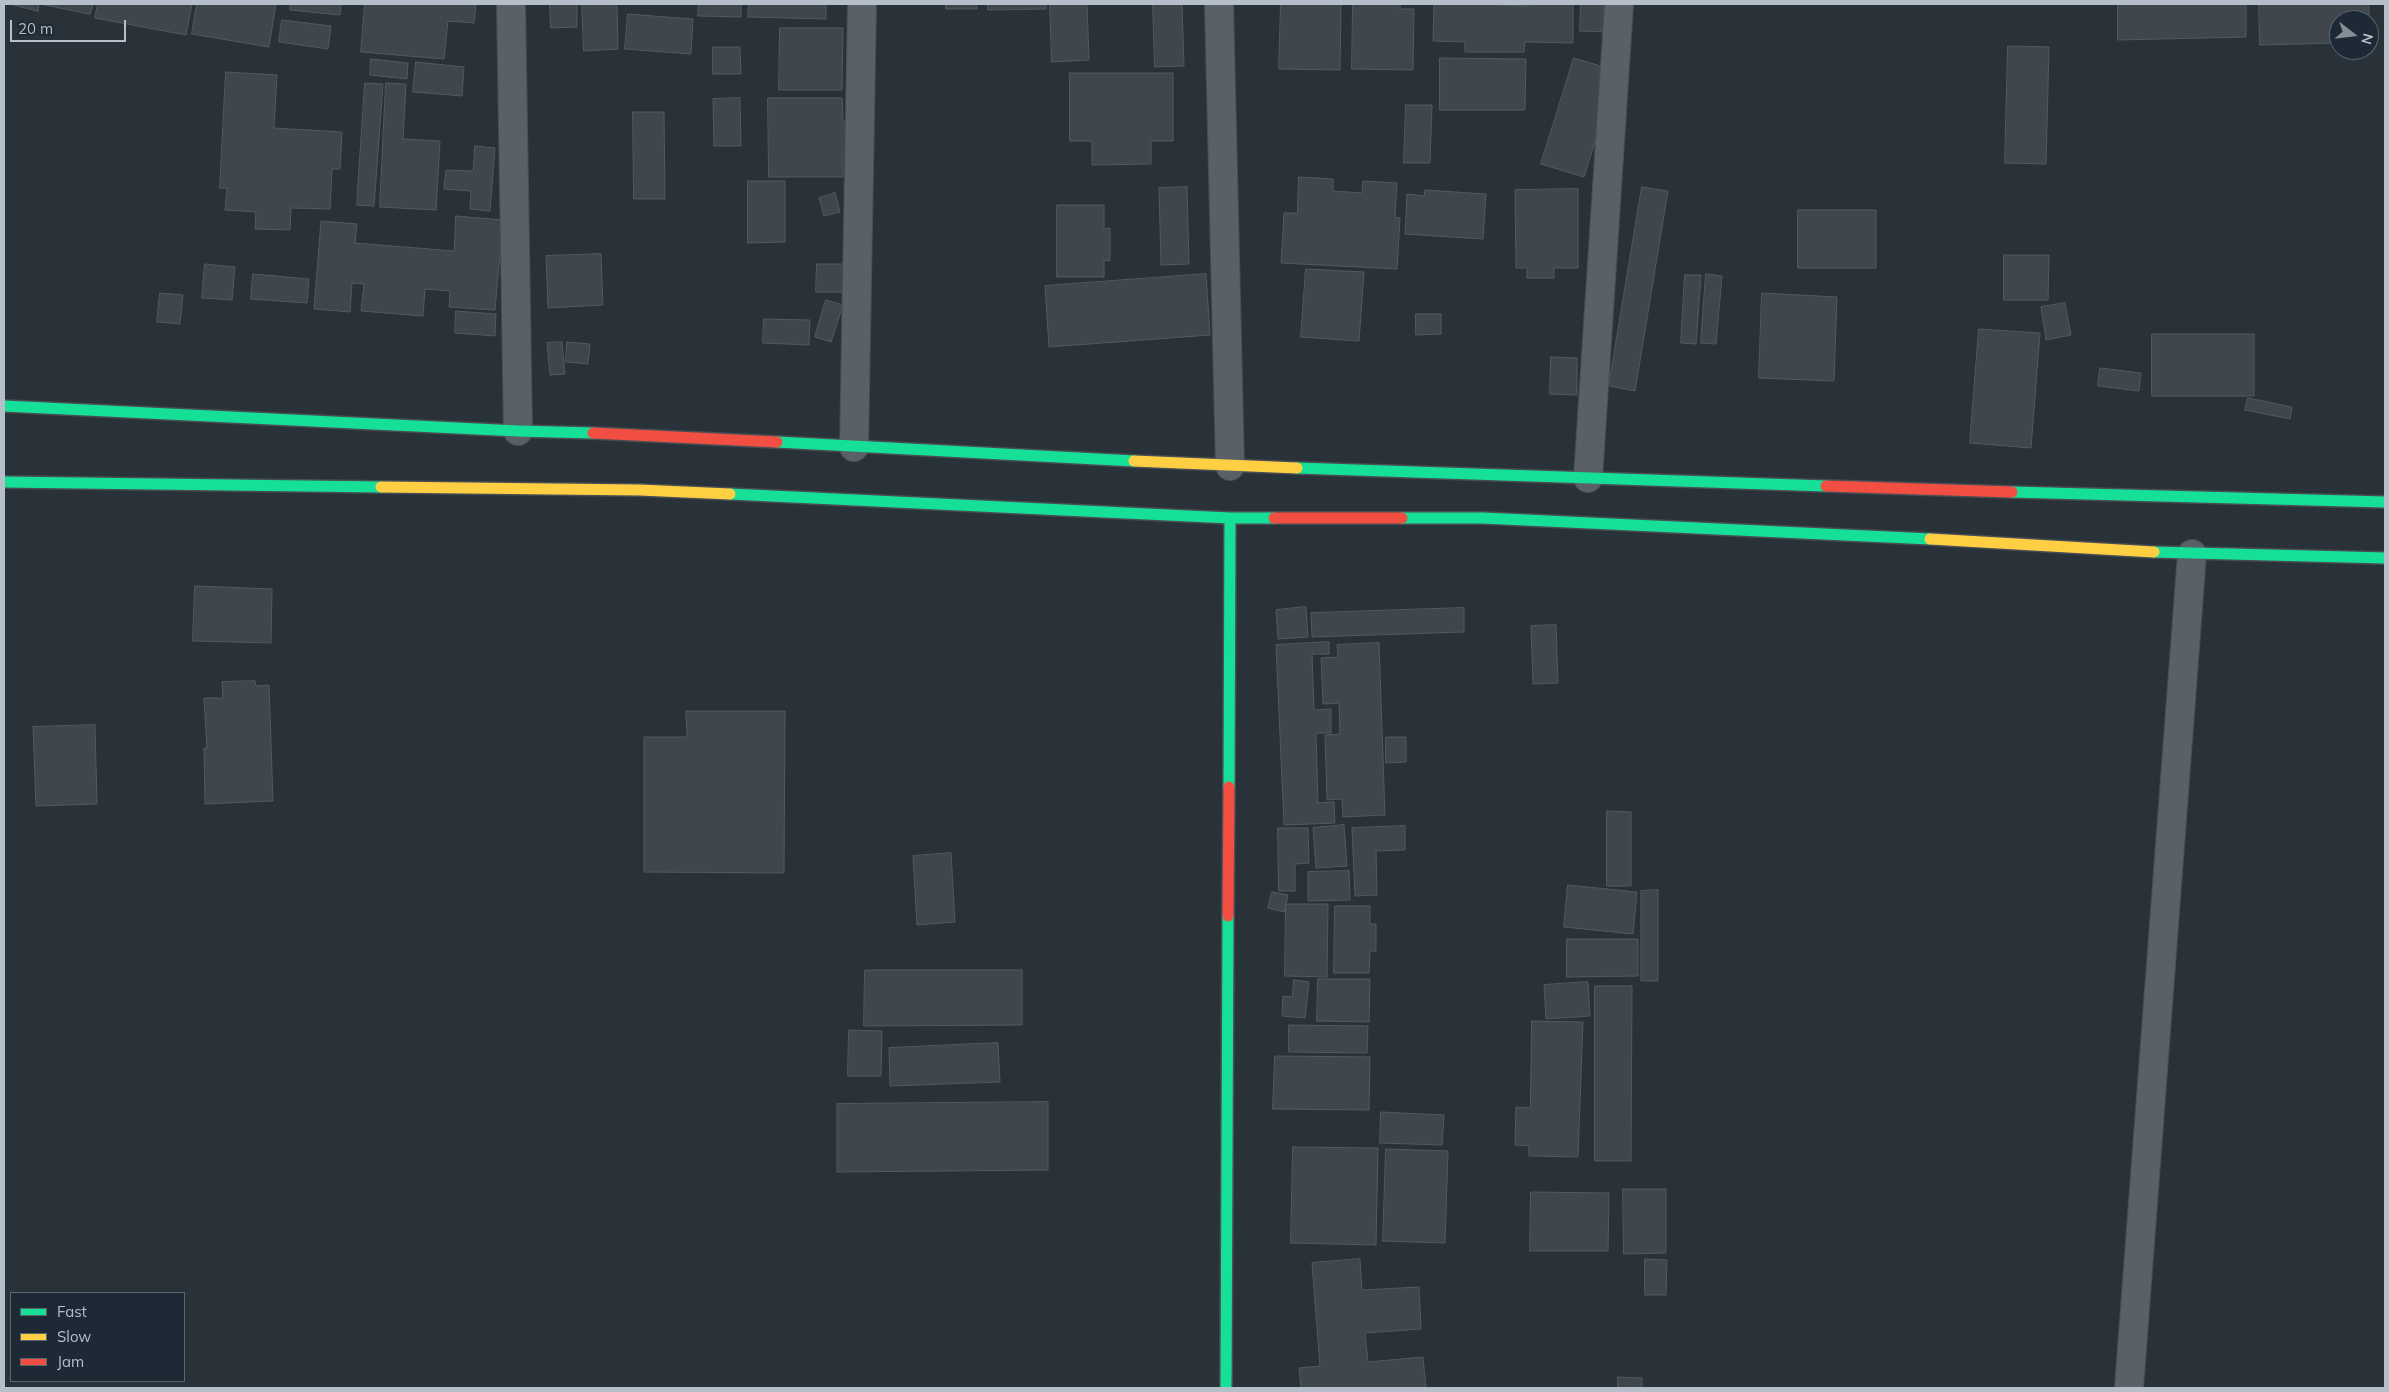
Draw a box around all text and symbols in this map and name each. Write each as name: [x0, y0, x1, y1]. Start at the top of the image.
scale bar: [12, 10, 129, 42]
north arrow: [2329, 10, 2379, 60]
text: 20 m: [18, 19, 53, 38]
text: N: [2357, 31, 2378, 46]
legend: [10, 1292, 185, 1382]
text: Fast: [57, 1302, 87, 1321]
text: Slow: [57, 1327, 91, 1346]
text: Jam: [57, 1352, 84, 1371]

